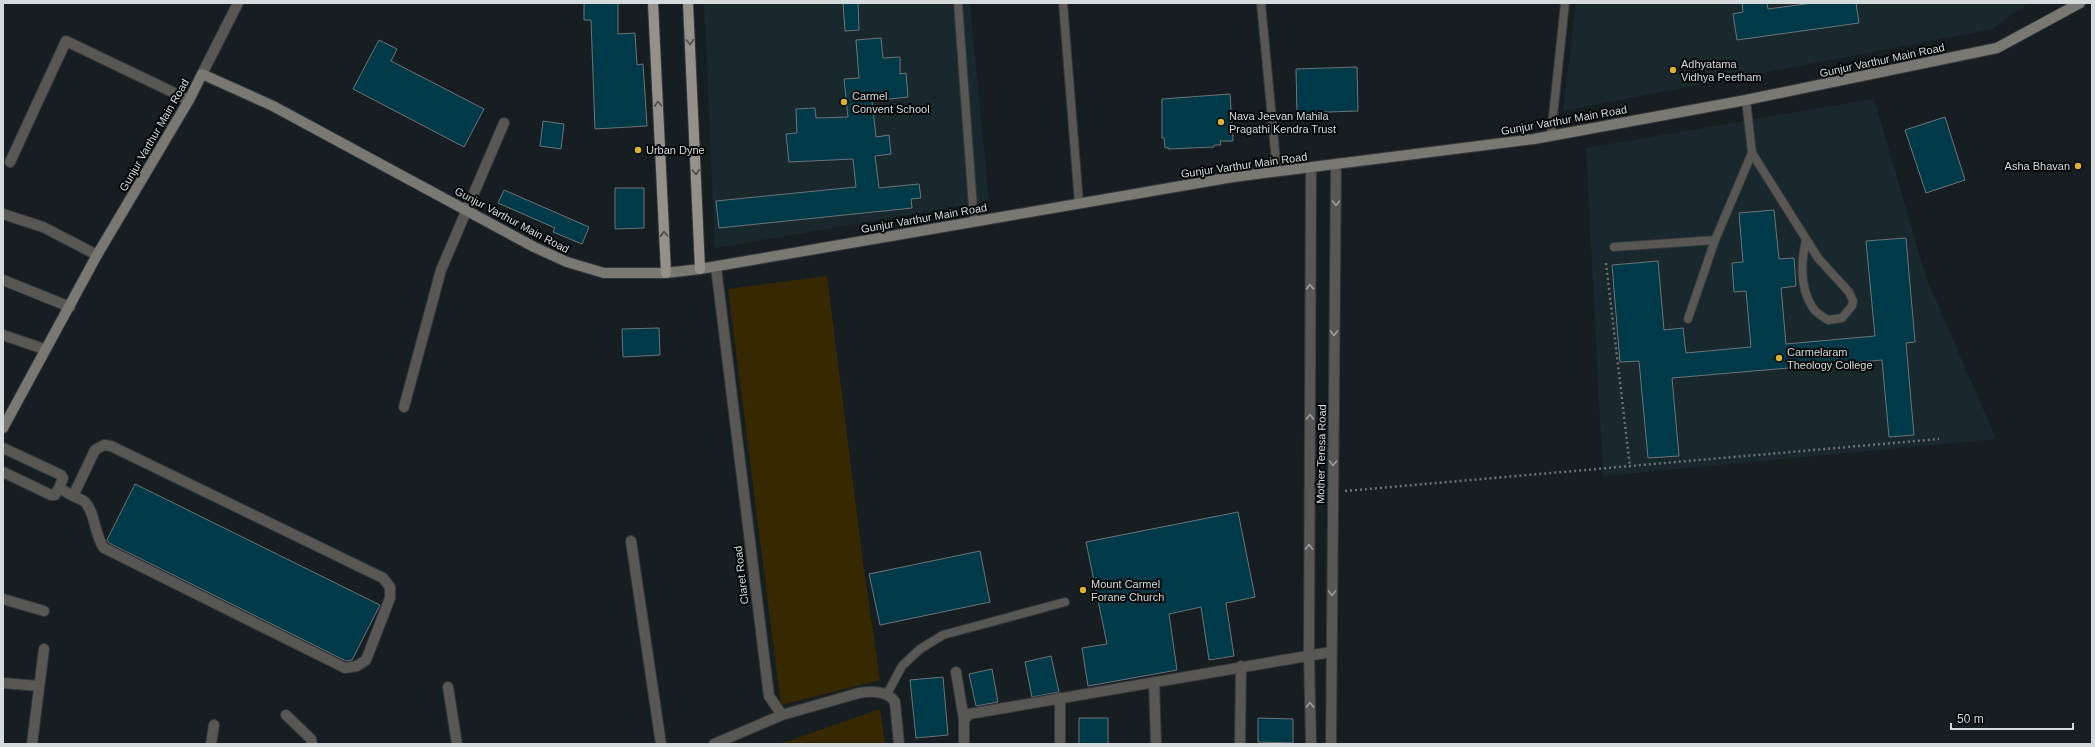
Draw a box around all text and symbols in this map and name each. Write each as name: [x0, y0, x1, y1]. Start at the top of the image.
one-way arrow: [686, 39, 694, 45]
street label: Gunjur Varthur Main Road: [1818, 41, 1946, 79]
place label: Adhyatama Vidhya Peetham: [1681, 58, 1762, 83]
marker: Adhyatama Vidhya Peetham: [1668, 65, 1678, 75]
street label: Gunjur Varthur Main Road: [117, 77, 191, 193]
place label: Carmel Convent School: [852, 90, 930, 115]
marker: Carmel Convent School: [839, 97, 849, 107]
one-way arrow: [653, 101, 662, 107]
street label: Gunjur Varthur Main Road: [1500, 103, 1628, 137]
place label: Nava Jeevan Mahila Pragathi Kendra Trust: [1229, 110, 1336, 135]
marker: Nava Jeevan Mahila Pragathi Kendra Trust: [1216, 117, 1226, 127]
place label: Urban Dyne: [646, 144, 705, 156]
marker: Urban Dyne: [633, 145, 643, 155]
street label: Gunjur Varthur Main Road: [1180, 150, 1308, 180]
place label: Asha Bhavan: [2005, 160, 2070, 172]
marker: Asha Bhavan: [2073, 161, 2083, 171]
one-way arrow: [692, 169, 700, 175]
street label: Gunjur Varthur Main Road: [453, 185, 571, 255]
one-way arrow: [1331, 200, 1340, 206]
street label: Gunjur Varthur Main Road: [860, 201, 988, 235]
one-way arrow: [660, 231, 669, 237]
one-way arrow: [1306, 284, 1314, 290]
one-way arrow: [1330, 330, 1338, 336]
place label: Carmelaram Theology College: [1787, 346, 1873, 371]
marker: Carmelaram Theology College: [1774, 353, 1784, 363]
street label: Mother Teresa Road: [1314, 404, 1328, 504]
one-way arrow: [1306, 414, 1314, 420]
one-way arrow: [1329, 460, 1337, 466]
one-way arrow: [1305, 544, 1313, 550]
street label: Claret Road: [731, 545, 751, 605]
place label: Mount Carmel Forane Church: [1091, 578, 1164, 603]
marker: Mount Carmel Forane Church: [1078, 585, 1088, 595]
one-way arrow: [1327, 590, 1336, 596]
one-way arrow: [1306, 702, 1314, 708]
scale bar: [1951, 705, 2073, 731]
text: 50 m: [1957, 712, 1984, 726]

